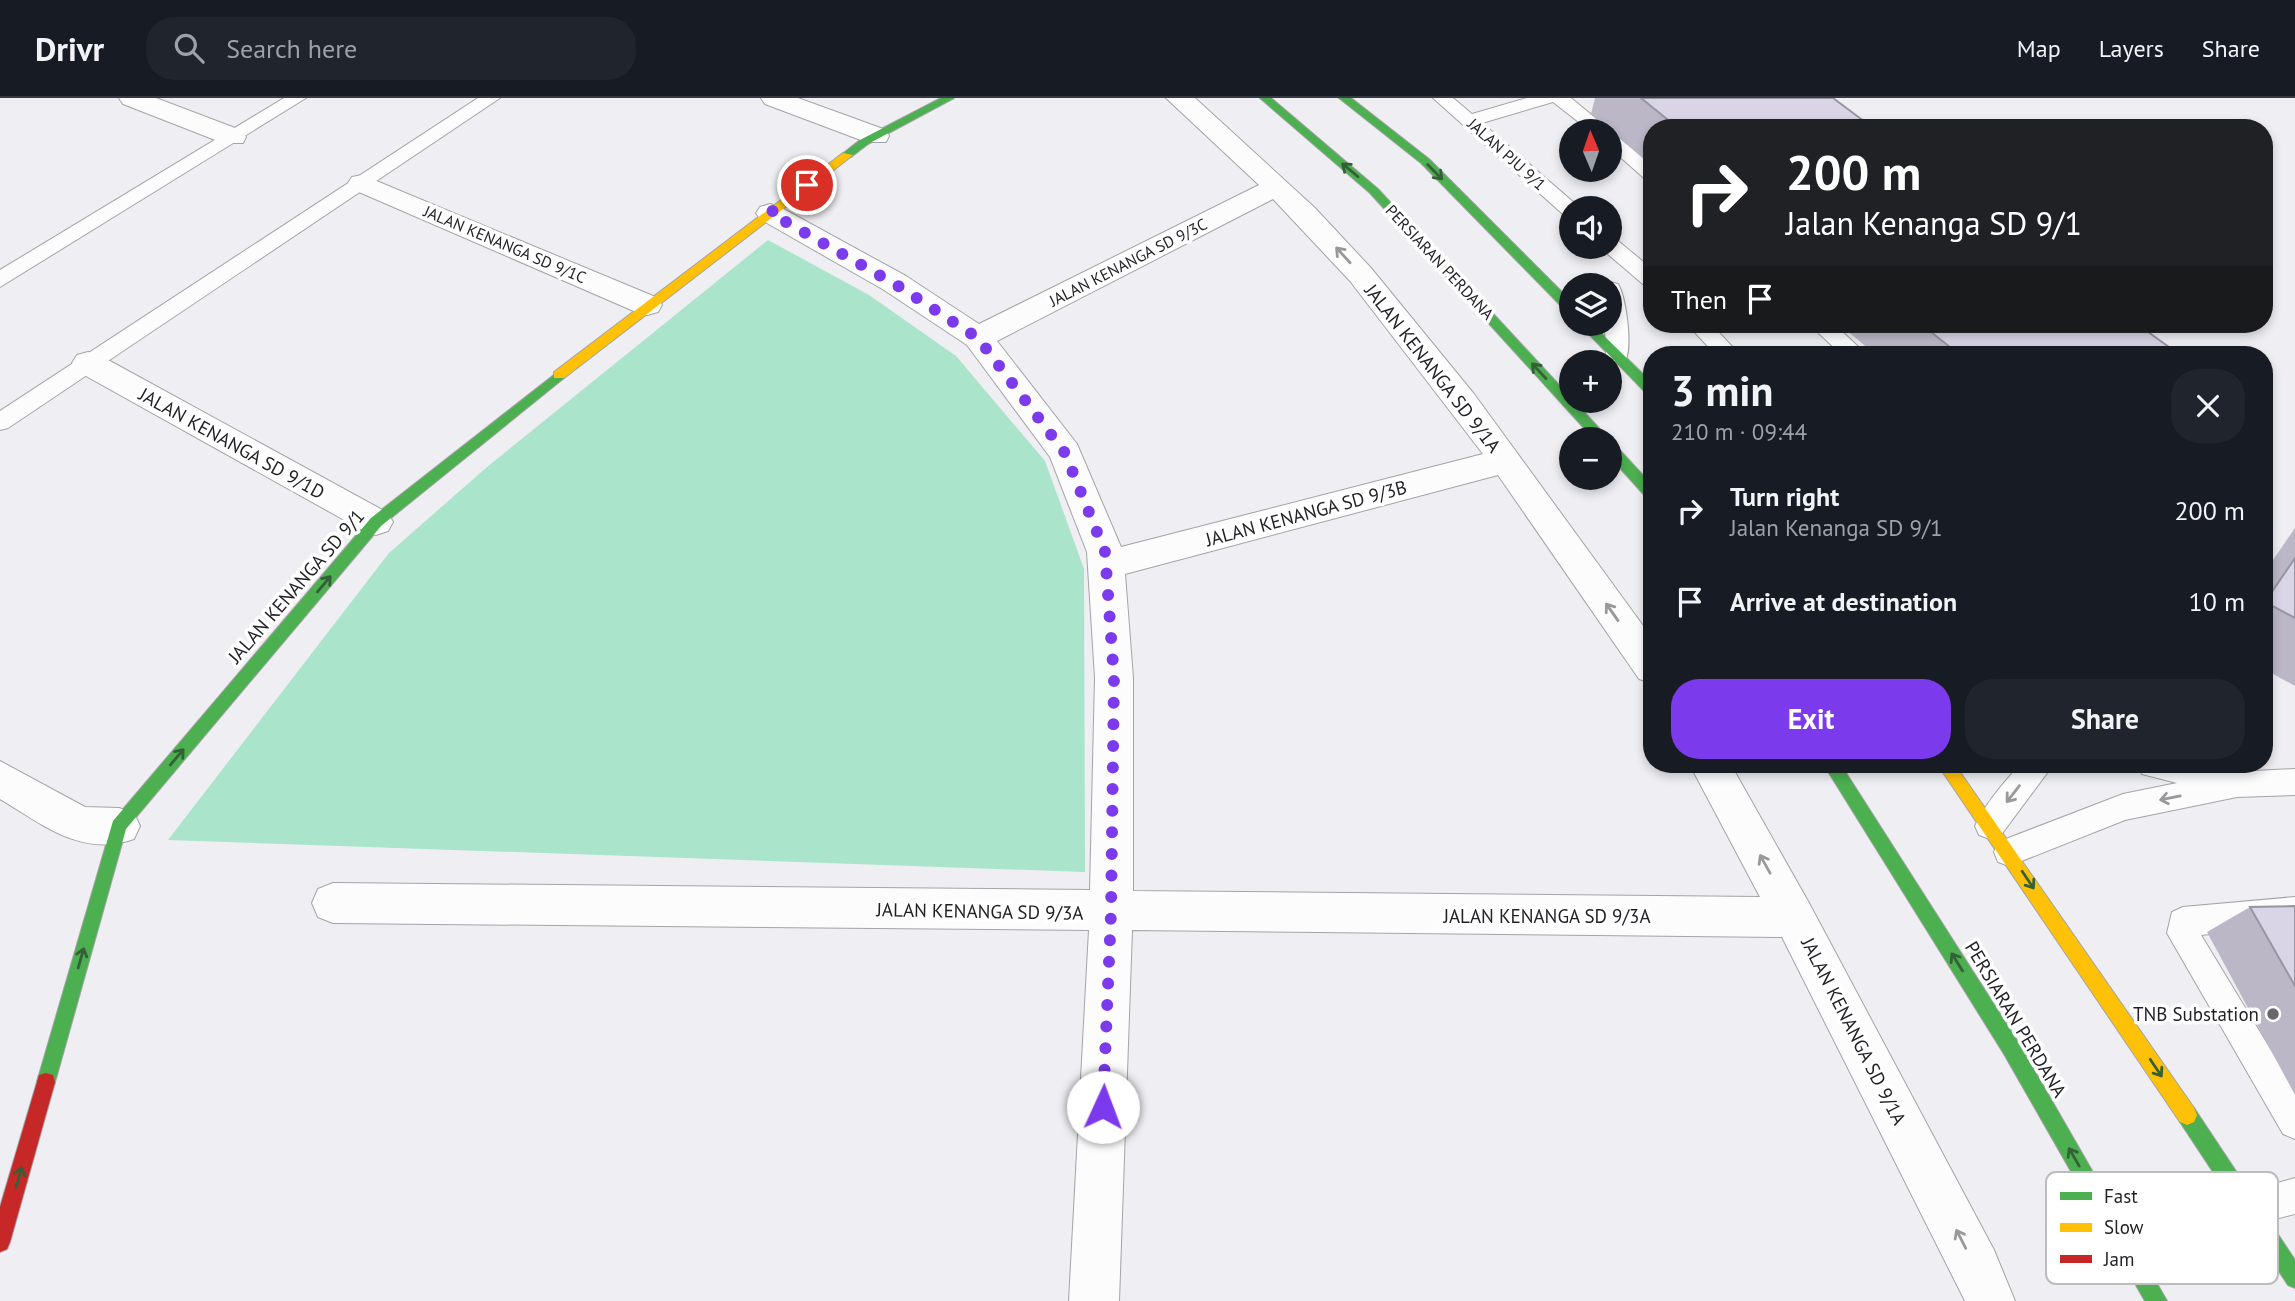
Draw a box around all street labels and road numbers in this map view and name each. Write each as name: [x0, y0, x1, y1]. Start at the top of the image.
street label: JALAN PJU 9/1: [1463, 113, 1550, 194]
street label: JALAN KENANGA SD 9/1C: [420, 200, 589, 287]
street label: PERSIARAN PERDANA: [1382, 200, 1499, 324]
street label: JALAN KENANGA SD 9/3C: [1045, 214, 1210, 311]
street label: JALAN KENANGA SD 9/1A: [1359, 278, 1506, 457]
street label: JALAN KENANGA SD 9/1D: [134, 381, 329, 504]
street label: JALAN KENANGA SD 9/3B: [1202, 475, 1409, 552]
street label: JALAN KENANGA SD 9/1: [222, 504, 369, 669]
street label: JALAN KENANGA SD 9/3A: [875, 897, 1084, 925]
street label: JALAN KENANGA SD 9/3A: [1442, 904, 1651, 928]
street label: JALAN KENANGA SD 9/1A: [1796, 932, 1912, 1129]
street label: PERSIARAN PERDANA: [1960, 937, 2072, 1101]

